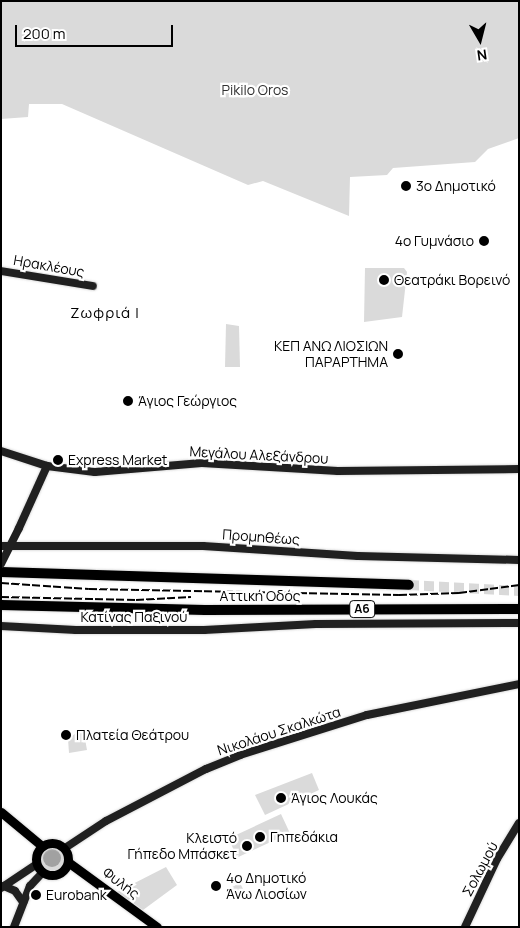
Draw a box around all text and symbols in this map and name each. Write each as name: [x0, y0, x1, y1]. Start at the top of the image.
scale bar: [18, 15, 175, 47]
north arrow: [455, 15, 505, 65]
text: 200 m: [23, 23, 66, 44]
text: N: [476, 45, 488, 65]
park label: Pikilo Oros: [222, 82, 288, 98]
place label: 3ο Δημοτικό: [416, 178, 496, 194]
marker: 3ο Δημοτικό: [400, 180, 412, 192]
place label: 4ο Γυμνάσιο: [395, 233, 474, 249]
marker: 4ο Γυμνάσιο: [478, 235, 490, 247]
street label: Ηρακλέους: [12, 251, 86, 281]
place label: Θεατράκι Βορεινό: [394, 272, 510, 288]
marker: Θεατράκι Βορεινό: [378, 274, 390, 286]
district label: Ζωφριά Ι: [69, 304, 141, 322]
place label: ΚΕΠ ΑΝΩ ΛΙΟΣΙΩΝ ΠΑΡΑΡΤΗΜΑ: [274, 338, 388, 371]
marker: ΚΕΠ ΑΝΩ ΛΙΟΣΙΩΝ ΠΑΡΑΡΤΗΜΑ: [392, 348, 404, 360]
place label: Άγιος Γεώργιος: [138, 393, 237, 409]
marker: Άγιος Γεώργιος: [122, 395, 134, 407]
street label: Μεγάλου Αλεξάνδρου: [189, 443, 329, 467]
place label: Express Market: [68, 452, 167, 468]
marker: Express Market: [52, 454, 64, 466]
street label: Προμηθέως: [222, 526, 300, 548]
street label: Αττική Οδός: [220, 588, 300, 604]
road number: Α6: [348, 600, 376, 618]
street label: Κατίνας Παξινού: [81, 609, 187, 625]
street label: Νικολάου Σκαλκώτα: [215, 703, 343, 759]
place label: Πλατεία Θεάτρου: [76, 727, 189, 743]
marker: Πλατεία Θεάτρου: [60, 729, 72, 741]
place label: Άγιος Λουκάς: [291, 790, 378, 806]
marker: Άγιος Λουκάς: [275, 792, 287, 804]
place label: Γηπεδάκια: [270, 829, 338, 845]
place label: Κλειστό Γήπεδο Μπάσκετ: [128, 830, 237, 862]
marker: Γηπεδάκια: [254, 831, 266, 843]
street label: Σολωμού: [459, 839, 501, 899]
marker: Κλειστό Γήπεδο Μπάσκετ: [241, 840, 253, 852]
street label: Φυλής: [99, 864, 143, 902]
place label: 4ο Δημοτικό Άνω Λιοσίων: [226, 870, 307, 902]
marker: 4ο Δημοτικό Άνω Λιοσίων: [210, 880, 222, 892]
place label: Eurobank: [46, 887, 107, 903]
marker: Eurobank: [30, 889, 42, 901]

